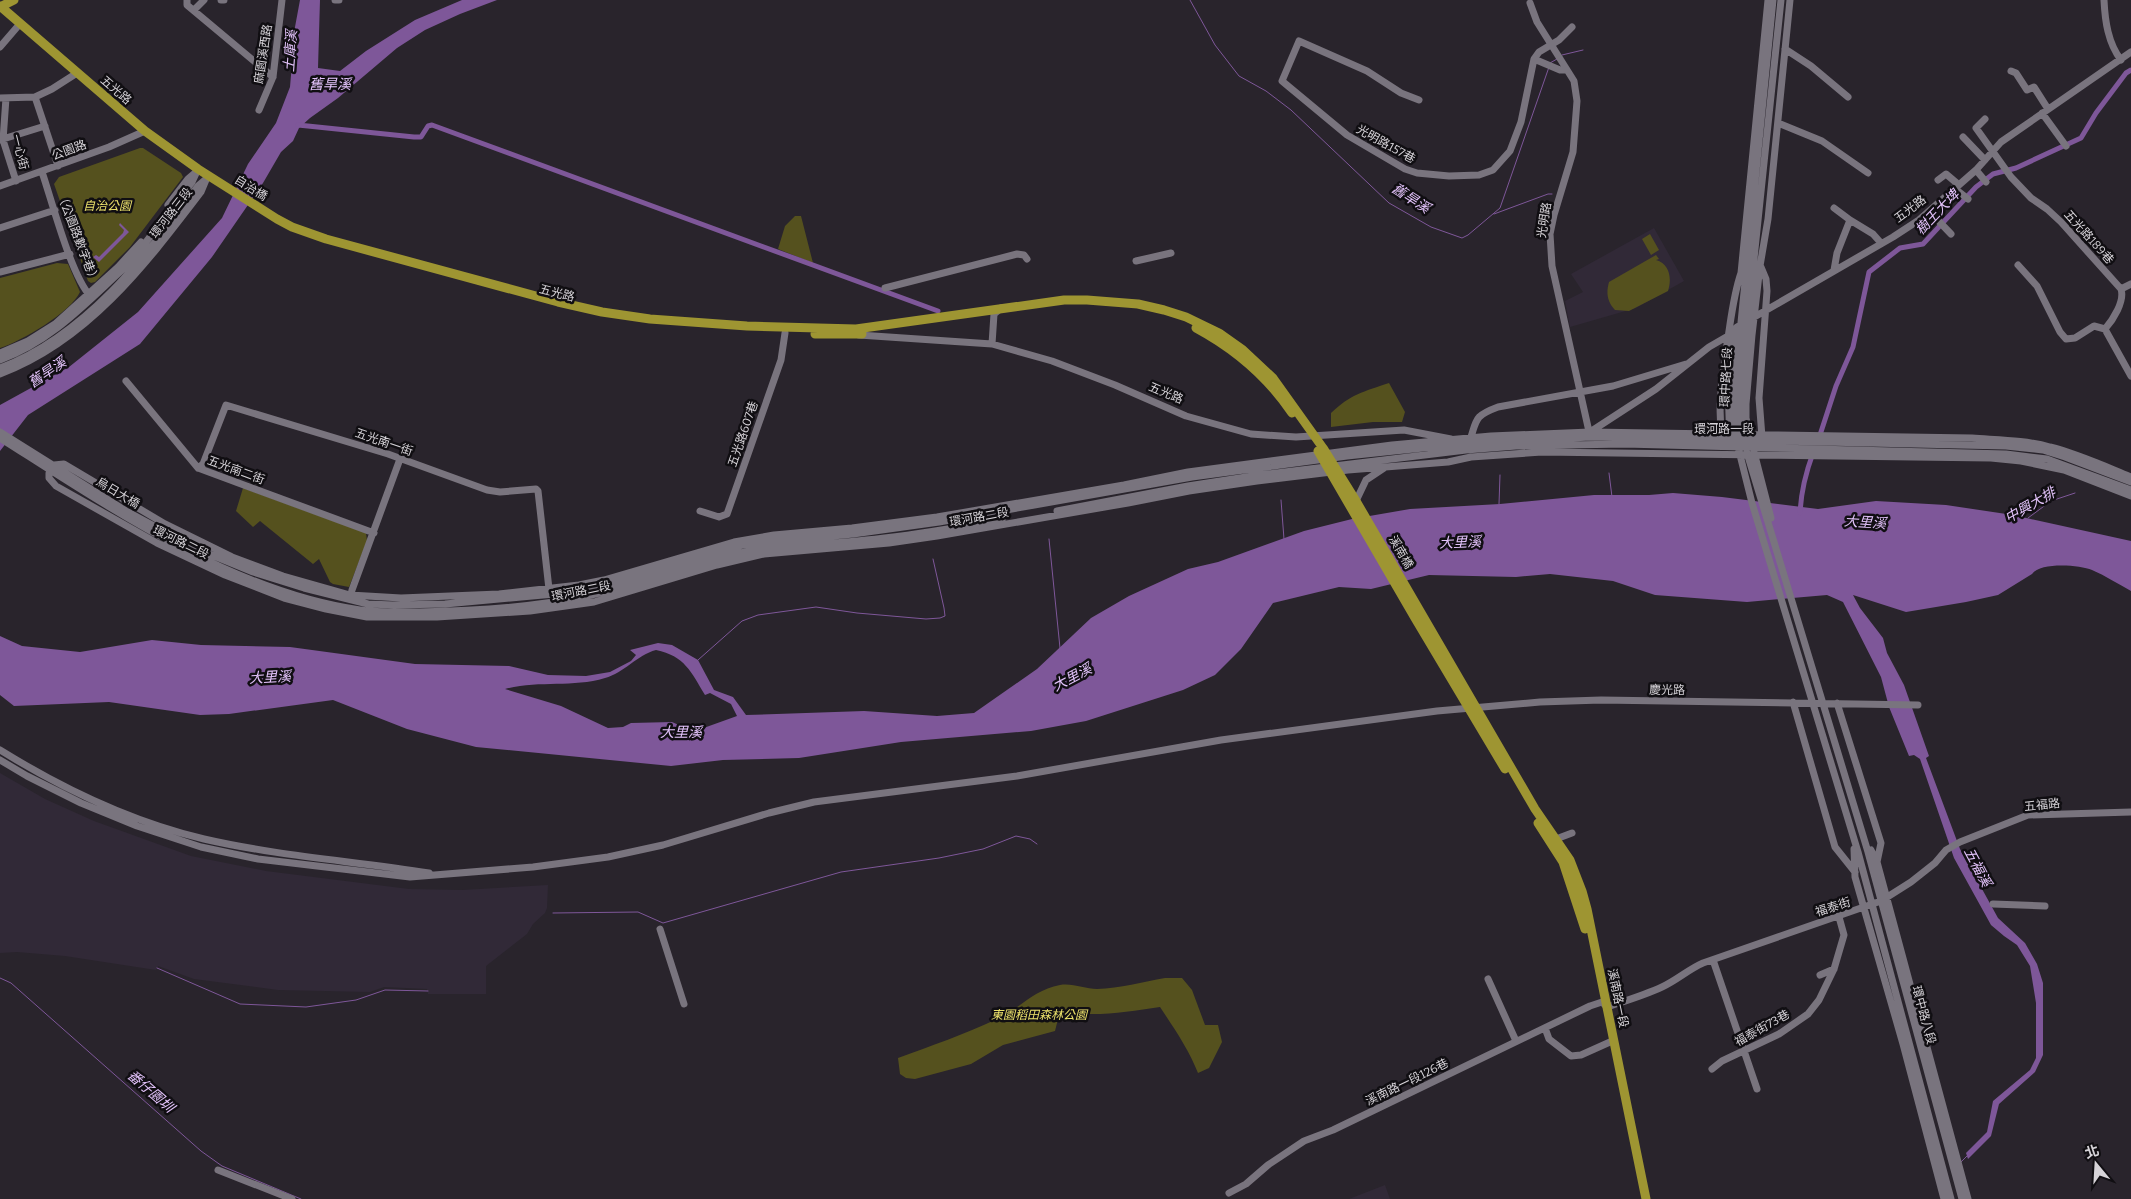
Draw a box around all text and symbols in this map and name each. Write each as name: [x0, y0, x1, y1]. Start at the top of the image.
street label: 麻園溪西路: [251, 23, 275, 85]
water label: 土庫溪: [281, 27, 301, 73]
street label: 五光路: [98, 73, 134, 107]
water label: 舊旱溪: [309, 76, 353, 93]
street label: 光明路157巷: [1354, 122, 1418, 166]
street label: 一心街: [9, 133, 31, 171]
street label: 公園路: [50, 137, 88, 163]
street label: 自治橋: [232, 173, 270, 203]
water label: 舊旱溪: [1388, 180, 1435, 218]
street label: 環河路三段: [147, 185, 195, 241]
water label: 樹王大埤: [1912, 185, 1964, 238]
street label: （公園路數字巷）: [54, 191, 102, 285]
street label: 五光路: [1891, 193, 1929, 225]
park label: 自治公園: [83, 199, 133, 213]
street label: 光明路: [1534, 201, 1554, 239]
street label: 五光路189巷: [2061, 207, 2117, 267]
street label: 五光路: [538, 282, 576, 304]
street label: 環中路七段: [1717, 347, 1735, 407]
water label: 舊旱溪: [25, 353, 71, 391]
street label: 五光路: [1147, 380, 1185, 406]
street label: 五光路607巷: [725, 399, 761, 469]
street label: 環河路一段: [1694, 422, 1754, 436]
street label: 五光南一街: [353, 426, 415, 458]
street label: 五光南二街: [205, 453, 267, 487]
street label: 烏日大橋: [94, 475, 142, 511]
water label: 中興大排: [2002, 483, 2060, 527]
street label: 環河路二段: [948, 505, 1010, 529]
water label: 大里溪: [1843, 513, 1889, 533]
street label: 環河路二段: [151, 523, 211, 561]
street label: 溪南橋: [1386, 533, 1416, 571]
water label: 大里溪: [1439, 533, 1483, 552]
street label: 環河路二段: [550, 578, 612, 604]
water label: 大里溪: [1050, 659, 1097, 695]
water label: 大里溪: [249, 668, 293, 687]
street label: 慶光路: [1649, 683, 1685, 697]
water label: 大里溪: [660, 724, 704, 741]
street label: 五福路: [2023, 796, 2061, 814]
water label: 五福溪: [1960, 845, 1996, 892]
street label: 福泰街: [1814, 895, 1852, 919]
street label: 溪南路一段: [1605, 967, 1631, 1029]
street label: 環中路八段: [1909, 984, 1939, 1046]
street label: 福泰街73巷: [1732, 1007, 1792, 1049]
park label: 東園稻田森林公園: [991, 1008, 1089, 1022]
street label: 溪南路一段126巷: [1363, 1056, 1451, 1108]
water label: 番仔園圳: [124, 1067, 179, 1117]
north arrow: [2071, 1139, 2121, 1189]
text: 北: [2083, 1142, 2101, 1162]

